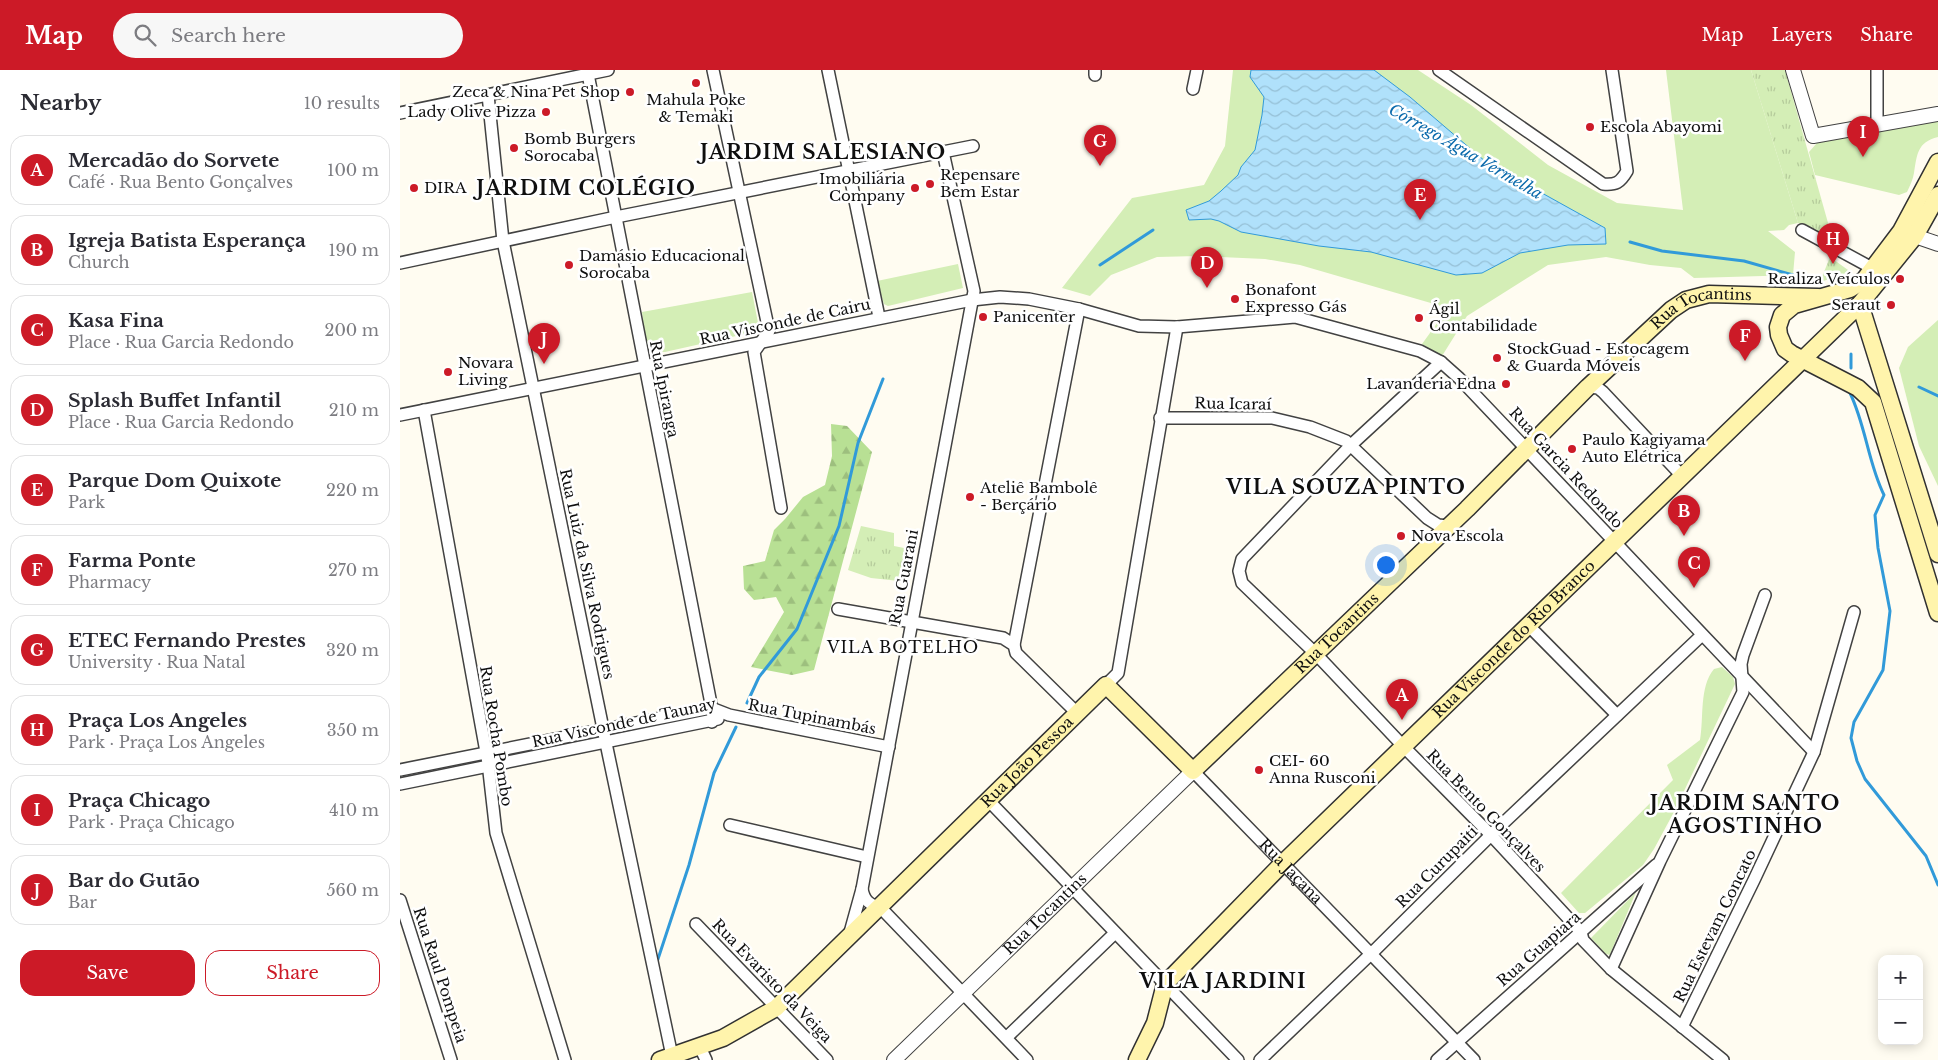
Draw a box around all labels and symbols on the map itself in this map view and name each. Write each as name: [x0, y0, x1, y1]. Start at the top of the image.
marker: Mahula Poke & Temaki: [690, 77, 702, 89]
place label: Zeca & Nina Pet Shop: [452, 82, 620, 101]
marker: Zeca & Nina Pet Shop: [624, 86, 636, 98]
place label: Mahula Poke & Temaki: [646, 90, 746, 126]
water label: Córrego Àgua Vermelha: [1386, 99, 1546, 203]
place label: Lady Olive Pizza: [407, 102, 537, 121]
marker: Lady Olive Pizza: [540, 106, 552, 118]
pin: I: [1847, 116, 1879, 157]
place label: Escola Abayomi: [1600, 117, 1722, 136]
marker: Escola Abayomi: [1584, 121, 1596, 133]
pin: G: [1084, 125, 1116, 166]
place label: Bomb Burgers Sorocaba: [524, 129, 636, 165]
district label: JARDIM SALESIANO: [696, 140, 946, 164]
marker: Bomb Burgers Sorocaba: [508, 142, 520, 154]
place label: Repensare Bem Estar: [940, 165, 1020, 201]
place label: Imobiliária Company: [819, 169, 906, 205]
district label: JARDIM COLÉGIO: [472, 175, 696, 200]
place label: DIRA: [424, 178, 467, 197]
marker: Repensare Bem Estar: [924, 178, 936, 190]
pin: E: [1404, 179, 1436, 220]
marker: DIRA: [408, 182, 420, 194]
marker: Imobiliária Company: [909, 182, 921, 194]
pin: H: [1817, 223, 1849, 264]
place label: Damásio Educacional Sorocaba: [579, 246, 745, 282]
pin: D: [1191, 247, 1223, 288]
marker: Damásio Educacional Sorocaba: [563, 259, 575, 271]
place label: Realiza Veículos: [1767, 269, 1890, 288]
marker: Realiza Veículos: [1894, 273, 1906, 285]
place label: Bonafont Expresso Gás: [1245, 280, 1347, 316]
street label: Rua Tocantins: [1646, 284, 1752, 333]
marker: Bonafont Expresso Gás: [1229, 293, 1241, 305]
street label: Rua Visconde de Cairu: [698, 294, 872, 349]
place label: Seraut: [1832, 295, 1881, 314]
place label: Ágil Contabilidade: [1428, 299, 1537, 335]
marker: Seraut: [1885, 299, 1897, 311]
place label: Panicenter: [993, 307, 1076, 326]
marker: Panicenter: [977, 311, 989, 323]
marker: Ágil Contabilidade: [1413, 312, 1425, 324]
pin: F: [1729, 320, 1761, 361]
pin: J: [528, 323, 560, 364]
street label: Rua Ipiranga: [646, 339, 683, 440]
place label: StockGuad - Estocagem & Guarda Móveis: [1507, 339, 1689, 375]
marker: StockGuad - Estocagem & Guarda Móveis: [1491, 352, 1503, 364]
place label: Novara Living: [458, 353, 514, 389]
marker: Novara Living: [442, 366, 454, 378]
place label: Lavanderia Edna: [1366, 374, 1497, 393]
marker: Lavanderia Edna: [1500, 378, 1512, 390]
street label: Rua Icaraí: [1194, 393, 1273, 414]
street label: Rua Garcia Redondo: [1505, 403, 1628, 532]
place label: Paulo Kagiyama Auto Elétrica: [1581, 430, 1706, 466]
marker: Paulo Kagiyama Auto Elétrica: [1566, 443, 1578, 455]
street label: Rua Luiz da Silva Rodrigues: [556, 467, 619, 681]
district label: VILA SOUZA PINTO: [1225, 475, 1466, 499]
place label: Ateliê Bambolê - Berçário: [979, 478, 1098, 514]
marker: Ateliê Bambolê - Berçário: [964, 491, 976, 503]
pin: B: [1668, 495, 1700, 536]
place label: Nova Escola: [1411, 526, 1504, 545]
street label: Rua Guarani: [885, 528, 922, 626]
marker: Nova Escola: [1395, 530, 1407, 542]
pin: C: [1678, 547, 1710, 588]
your location: [1373, 552, 1399, 578]
street label: Rua Visconde do Rio Branco: [1428, 556, 1599, 722]
street label: Rua Tocantins: [1291, 588, 1383, 677]
district label: VILA BOTELHO: [826, 637, 979, 657]
street label: Rua Rocha Pombo: [476, 664, 517, 808]
pin: A: [1386, 679, 1418, 720]
street label: Rua Visconde de Taunay: [530, 694, 718, 751]
street label: Rua Tupinambás: [746, 695, 878, 738]
street label: Rua João Pessoa: [976, 712, 1078, 811]
street label: Rua Bento Gonçalves: [1423, 745, 1550, 876]
place label: CEI- 60 Anna Rusconi: [1268, 751, 1376, 787]
marker: CEI- 60 Anna Rusconi: [1253, 764, 1265, 776]
district label: JARDIM SANTO AGOSTINHO: [1646, 791, 1840, 838]
street label: Rua Curupaiti: [1392, 822, 1482, 912]
street label: Rua Jaçana: [1255, 835, 1327, 908]
street label: Rua Estevam Concato: [1669, 846, 1760, 1005]
street label: Rua Tocantins: [999, 869, 1090, 958]
street label: Rua Raul Pompeia: [410, 905, 472, 1046]
street label: Rua Guapiara: [1493, 907, 1585, 990]
street label: Rua Evaristo da Veiga: [708, 915, 837, 1047]
district label: VILA JARDINI: [1139, 969, 1306, 993]

